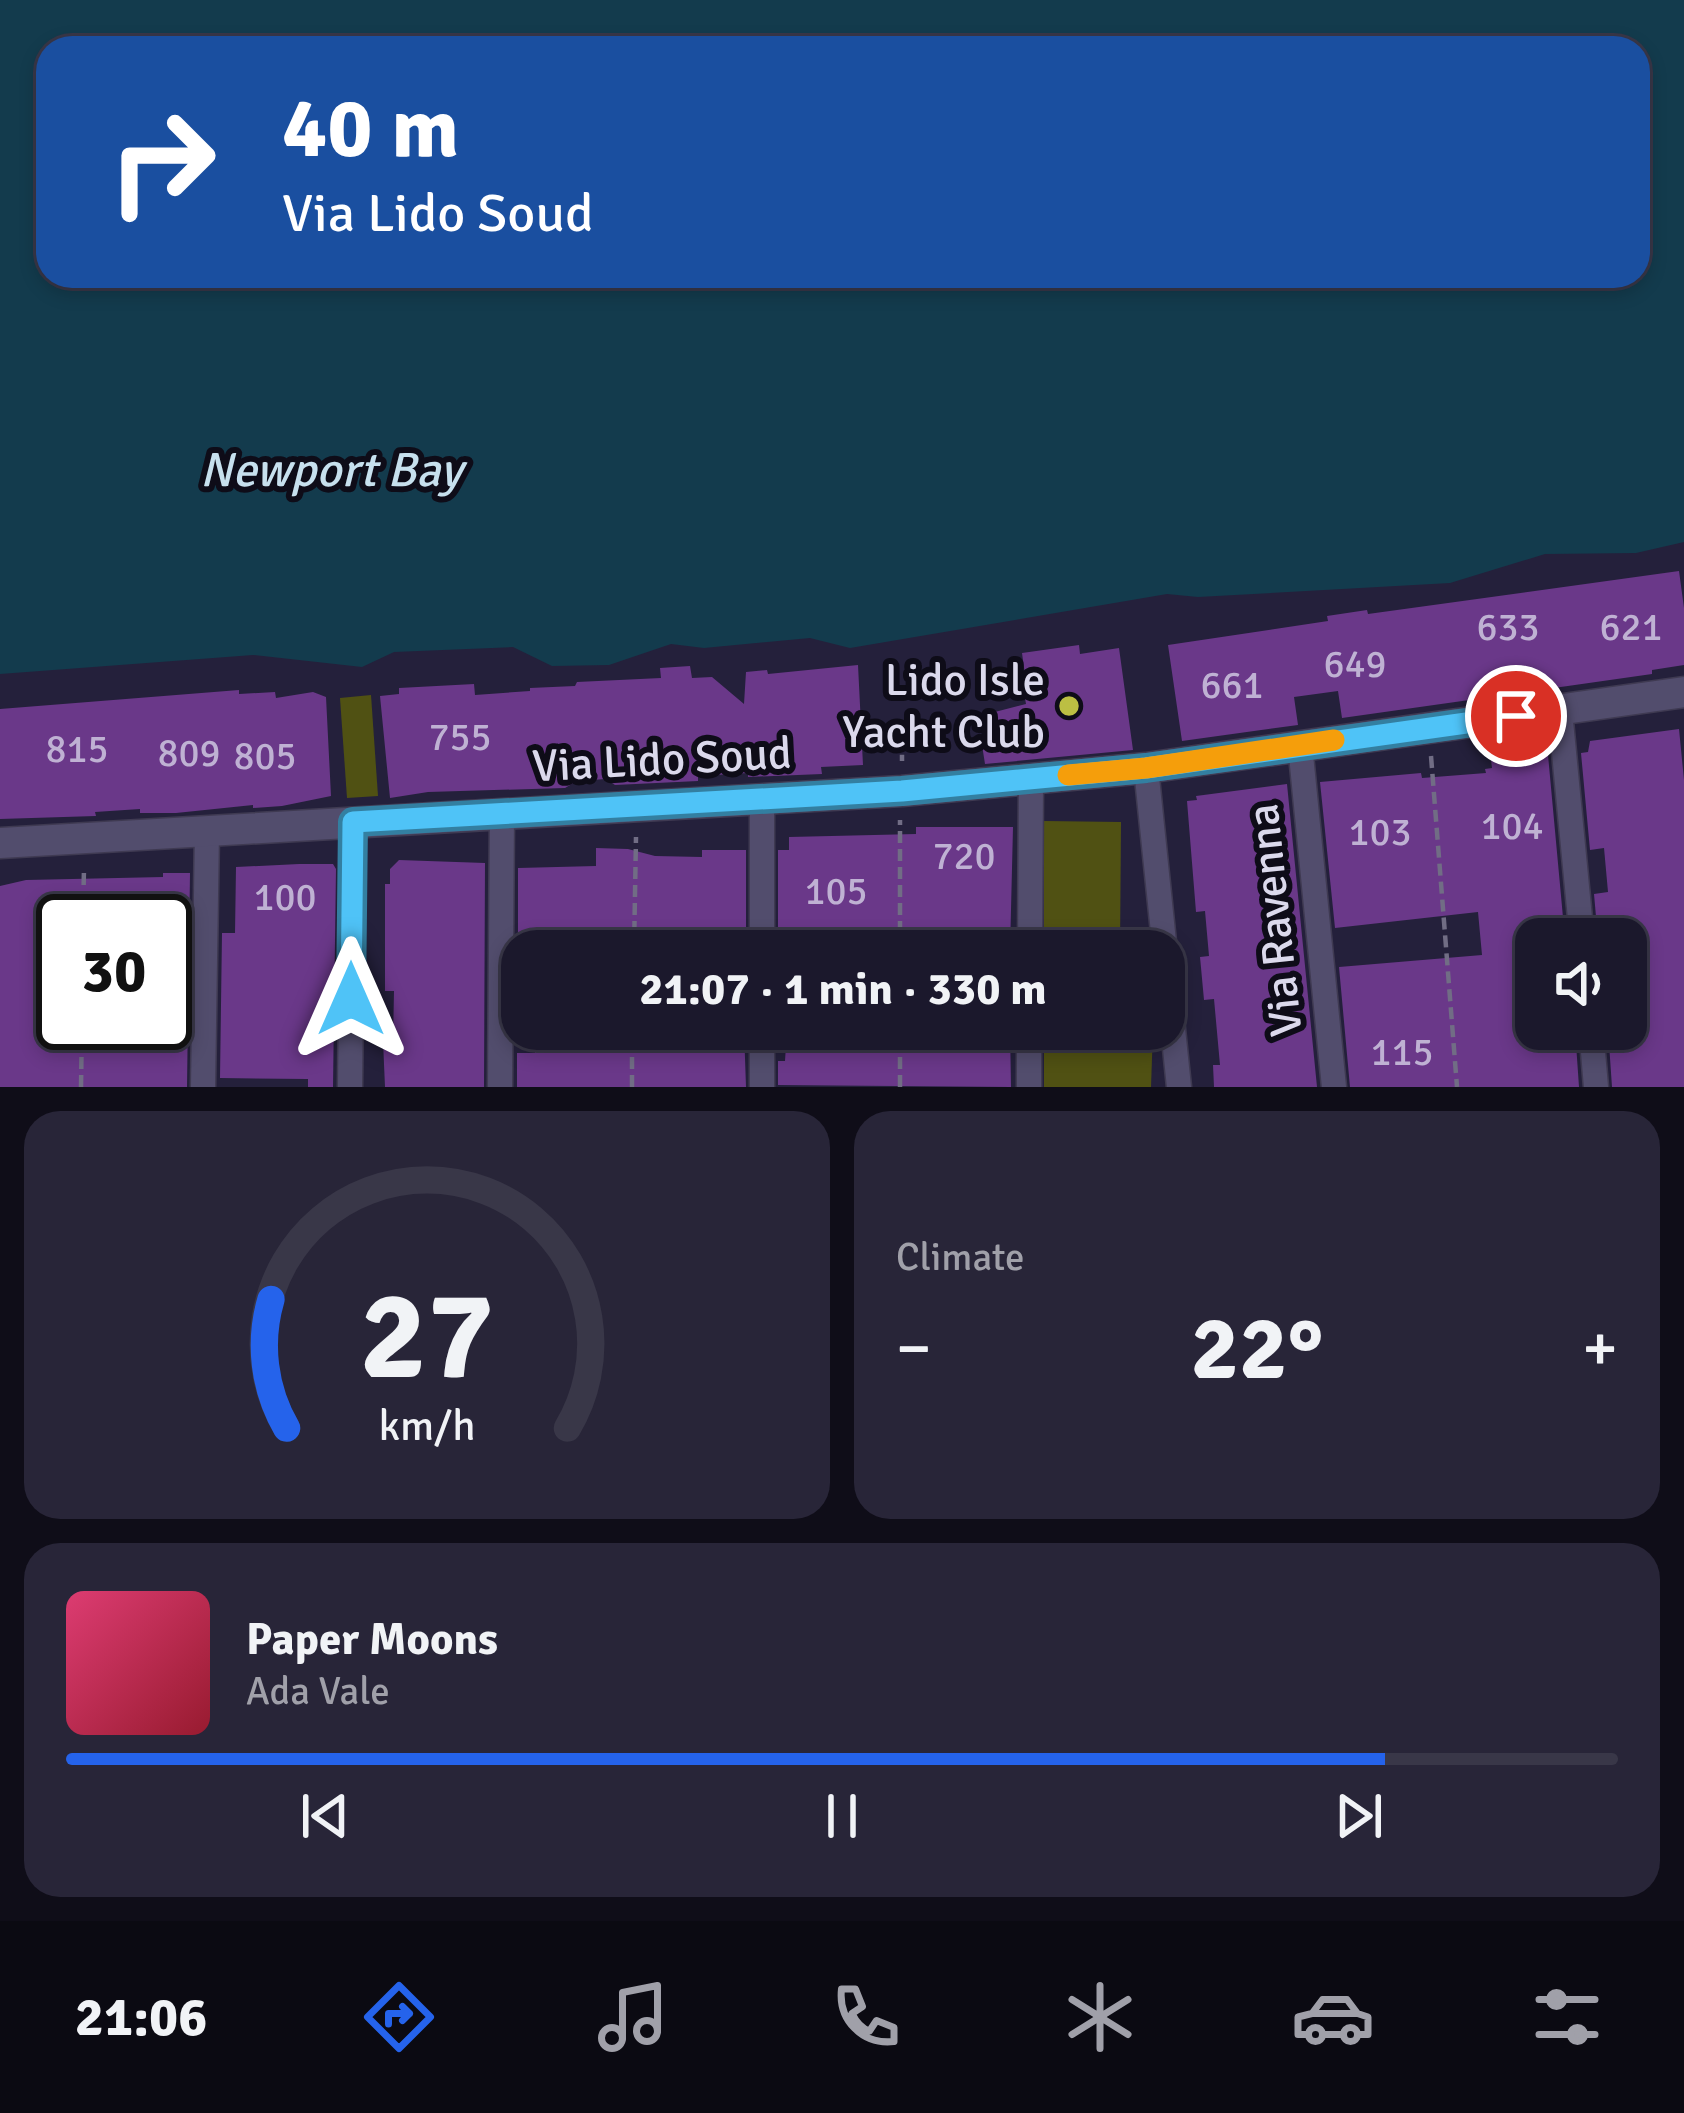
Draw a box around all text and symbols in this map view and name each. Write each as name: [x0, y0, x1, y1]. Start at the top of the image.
text: 40 m: [282, 77, 459, 181]
icon: right: [84, 84, 240, 240]
text: Via Lido Soud: [282, 180, 594, 247]
water label: Newport Bay: [200, 441, 468, 500]
house number: 633: [1476, 603, 1540, 651]
house number: 621: [1599, 603, 1663, 651]
house number: 649: [1323, 640, 1387, 688]
place label: Lido Isle Yacht Club: [842, 653, 1045, 760]
house number: 661: [1200, 661, 1264, 709]
pin: [1465, 665, 1567, 767]
icon: arrive: [1483, 683, 1549, 749]
marker: Lido Isle Yacht Club: [1056, 693, 1082, 719]
house number: 755: [428, 713, 492, 761]
house number: 815: [45, 725, 109, 773]
street label: Via Lido Soud: [531, 726, 793, 794]
house number: 809: [157, 729, 221, 777]
house number: 805: [233, 732, 297, 780]
street label: Via Ravenna: [1235, 801, 1315, 1039]
house number: 104: [1480, 802, 1544, 850]
house number: 103: [1348, 808, 1412, 856]
house number: 720: [932, 832, 996, 880]
house number: 105: [804, 867, 868, 915]
house number: 100: [253, 873, 317, 921]
speed limit sign: 30: [36, 894, 192, 1050]
map controls: [1515, 918, 1647, 1050]
button: sound: [1515, 918, 1647, 1050]
position arrow: [288, 936, 414, 1062]
text: 21:07 · 1 min · 330 m: [639, 962, 1047, 1017]
house number: 115: [1370, 1028, 1434, 1076]
text: Climate: [896, 1233, 1025, 1281]
text: 27: [360, 1260, 494, 1413]
text: 22°: [1190, 1293, 1324, 1404]
text: −: [896, 1308, 932, 1389]
text: +: [1582, 1308, 1618, 1389]
text: km/h: [378, 1400, 476, 1453]
text: Paper Moons: [246, 1612, 498, 1667]
text: Ada Vale: [246, 1667, 390, 1715]
icon: previous: [292, 1783, 358, 1849]
icon: pause: [809, 1783, 875, 1849]
icon: next: [1326, 1783, 1392, 1849]
icon: directions: [357, 1975, 441, 2059]
icon: music: [591, 1975, 675, 2059]
icon: phone: [824, 1975, 908, 2059]
icon: climate: [1058, 1975, 1142, 2059]
icon: car: [1291, 1975, 1375, 2059]
icon: filters: [1525, 1975, 1609, 2059]
text: 21:06: [75, 1984, 207, 2051]

